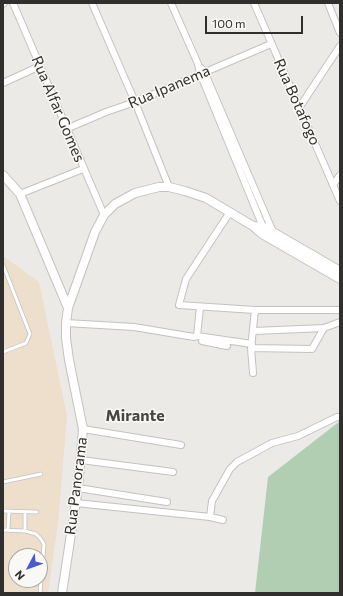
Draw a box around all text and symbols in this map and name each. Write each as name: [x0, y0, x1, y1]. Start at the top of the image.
scale bar: [207, 8, 305, 34]
text: 100 m: [212, 16, 246, 30]
street label: Rua Alfar Gomes: [28, 53, 88, 165]
street label: Rua Botafogo: [270, 56, 324, 148]
street label: Rua Ipanema: [125, 62, 213, 112]
district label: Mirante: [105, 406, 165, 426]
street label: Rua Panorama: [61, 436, 91, 536]
north arrow: [8, 548, 48, 588]
text: N: [12, 568, 27, 583]

